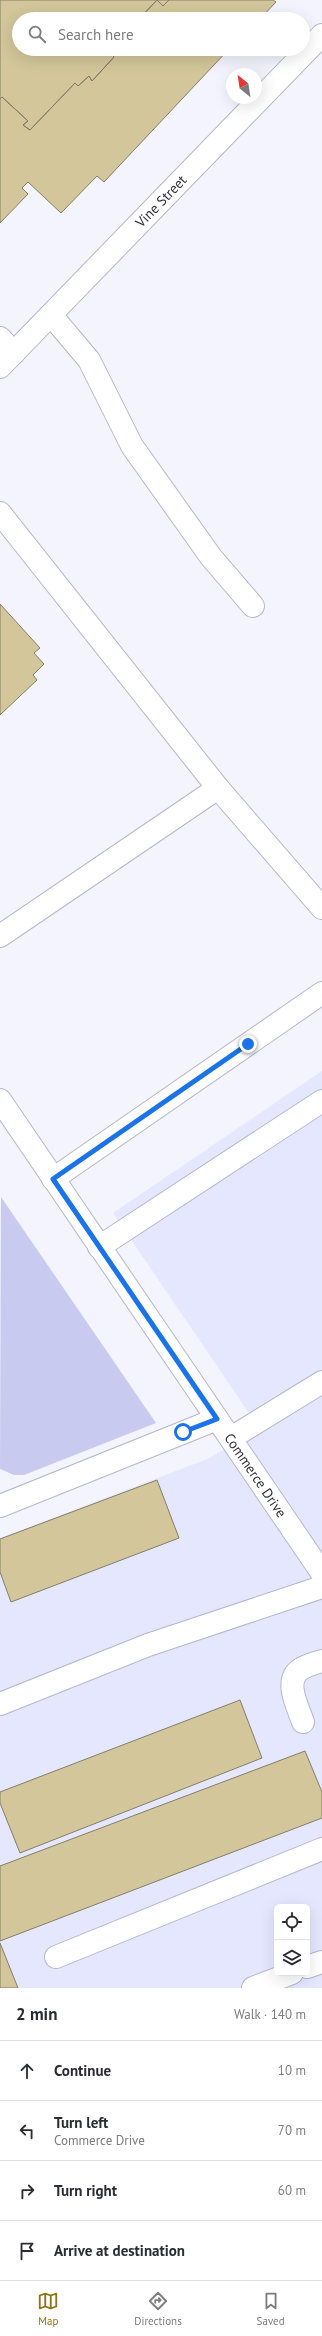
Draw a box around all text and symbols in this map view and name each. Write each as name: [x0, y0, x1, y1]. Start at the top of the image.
search box: [12, 12, 310, 56]
icon: search: [26, 23, 48, 45]
text: Search here: [58, 25, 134, 44]
north arrow: [226, 68, 262, 104]
street label: Vine Street: [131, 171, 190, 232]
route end: [239, 1035, 257, 1053]
route start: [174, 1423, 192, 1441]
street label: Commerce Drive: [220, 1430, 290, 1521]
map controls: [274, 1904, 310, 1976]
button: locate: [274, 1904, 310, 1940]
button: layers: [274, 1940, 310, 1976]
text: 2 min: [16, 2003, 57, 2025]
text: Walk · 140 m: [234, 2006, 306, 2023]
icon: ahead: [16, 2060, 38, 2082]
text: Continue: [54, 2061, 111, 2080]
text: 10 m: [278, 2062, 306, 2079]
text: Turn left: [54, 2113, 108, 2132]
icon: left: [16, 2120, 38, 2142]
text: 70 m: [278, 2122, 306, 2139]
text: Commerce Drive: [54, 2132, 145, 2149]
icon: right: [16, 2180, 38, 2202]
text: Turn right: [54, 2181, 117, 2200]
text: 60 m: [278, 2182, 306, 2199]
icon: arrive: [16, 2240, 38, 2262]
text: Arrive at destination: [54, 2241, 185, 2260]
tab: Map: [37, 2290, 59, 2328]
tab: Directions: [134, 2290, 182, 2328]
tab: Saved: [257, 2290, 285, 2328]

